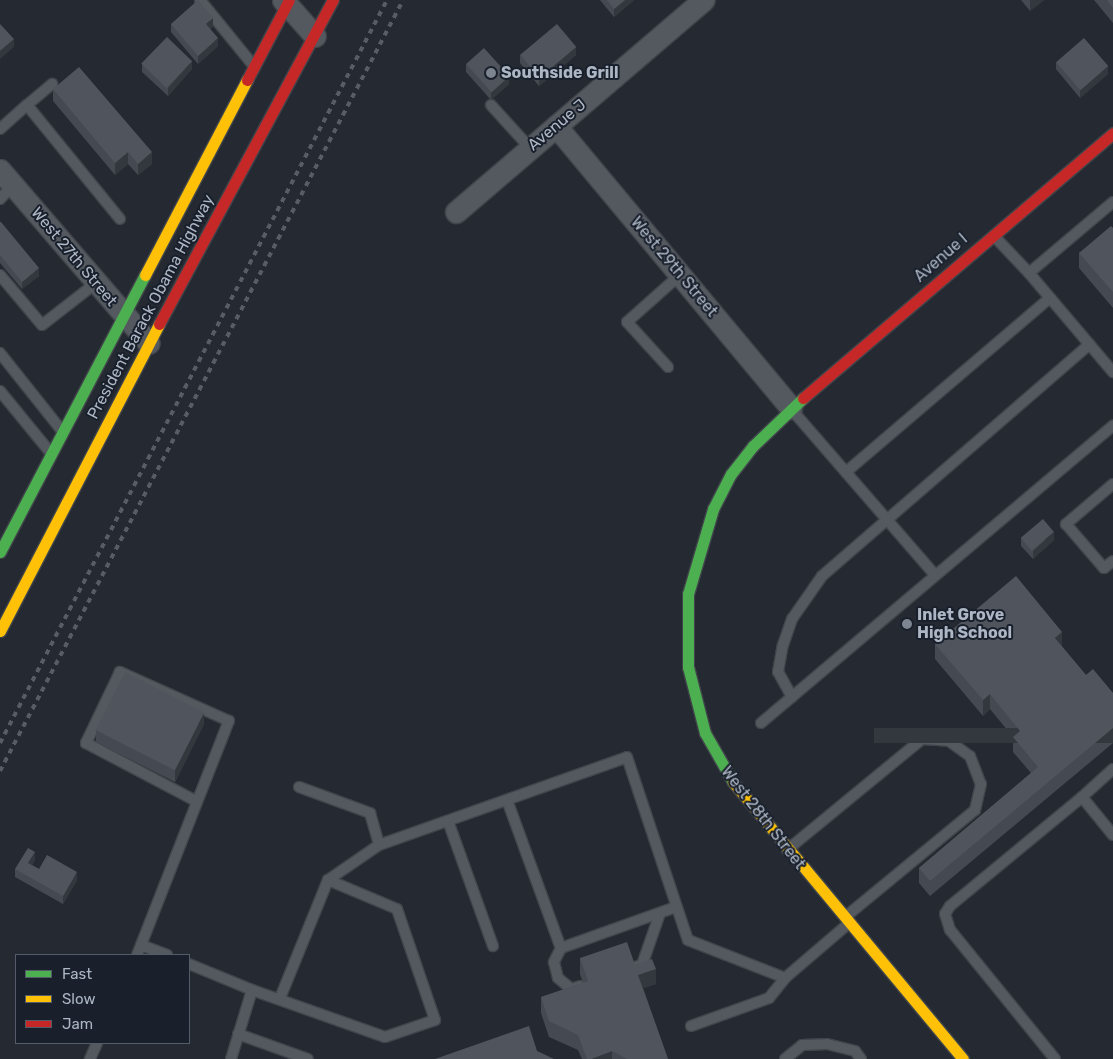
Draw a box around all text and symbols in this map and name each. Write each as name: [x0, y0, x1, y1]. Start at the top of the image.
place label: Southside Grill: [501, 63, 618, 83]
marker: Southside Grill: [485, 67, 497, 79]
street label: Avenue J: [524, 95, 590, 155]
street label: President Barack Obama Highway: [84, 191, 218, 423]
street label: West 27th Street: [27, 204, 121, 310]
street label: West 29th Street: [627, 213, 721, 321]
street label: Avenue I: [910, 230, 972, 286]
place label: Inlet Grove High School: [917, 605, 1012, 643]
marker: Inlet Grove High School: [901, 618, 913, 630]
street label: West 28th Street: [717, 763, 809, 873]
legend: [15, 954, 190, 1044]
text: Fast: [62, 965, 92, 983]
text: Slow: [62, 990, 95, 1008]
text: Jam: [62, 1015, 93, 1033]

